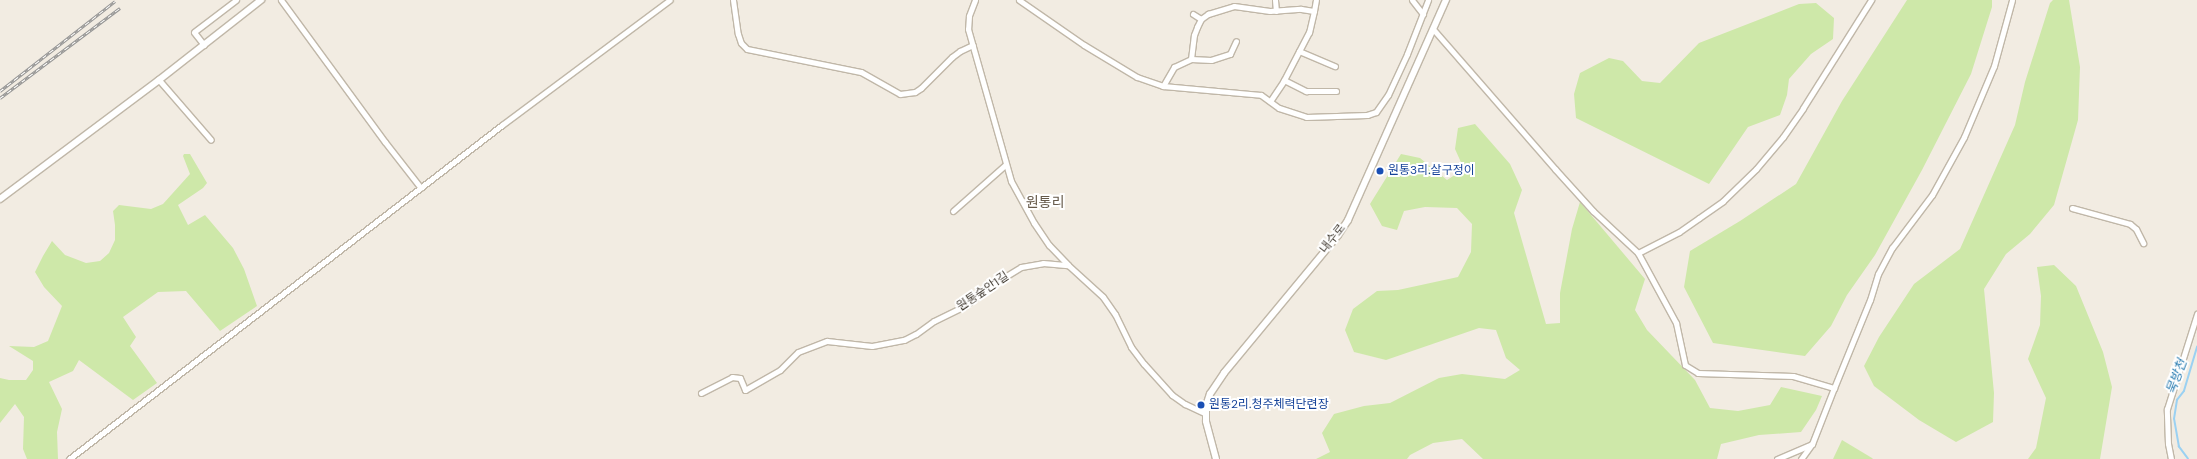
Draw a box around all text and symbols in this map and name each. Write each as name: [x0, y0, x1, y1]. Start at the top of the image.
place label: 원통3리.살구정이: [1388, 164, 1475, 178]
marker: 원통3리.살구정이: [1375, 166, 1385, 176]
district label: 원통리: [1026, 194, 1064, 210]
street label: 내수로: [1317, 222, 1349, 256]
street label: 원통숲안1길: [955, 270, 1011, 314]
water label: 묵방천: [2163, 357, 2191, 397]
place label: 원통2리.청주체력단련장: [1209, 398, 1329, 412]
marker: 원통2리.청주체력단련장: [1196, 400, 1206, 410]

